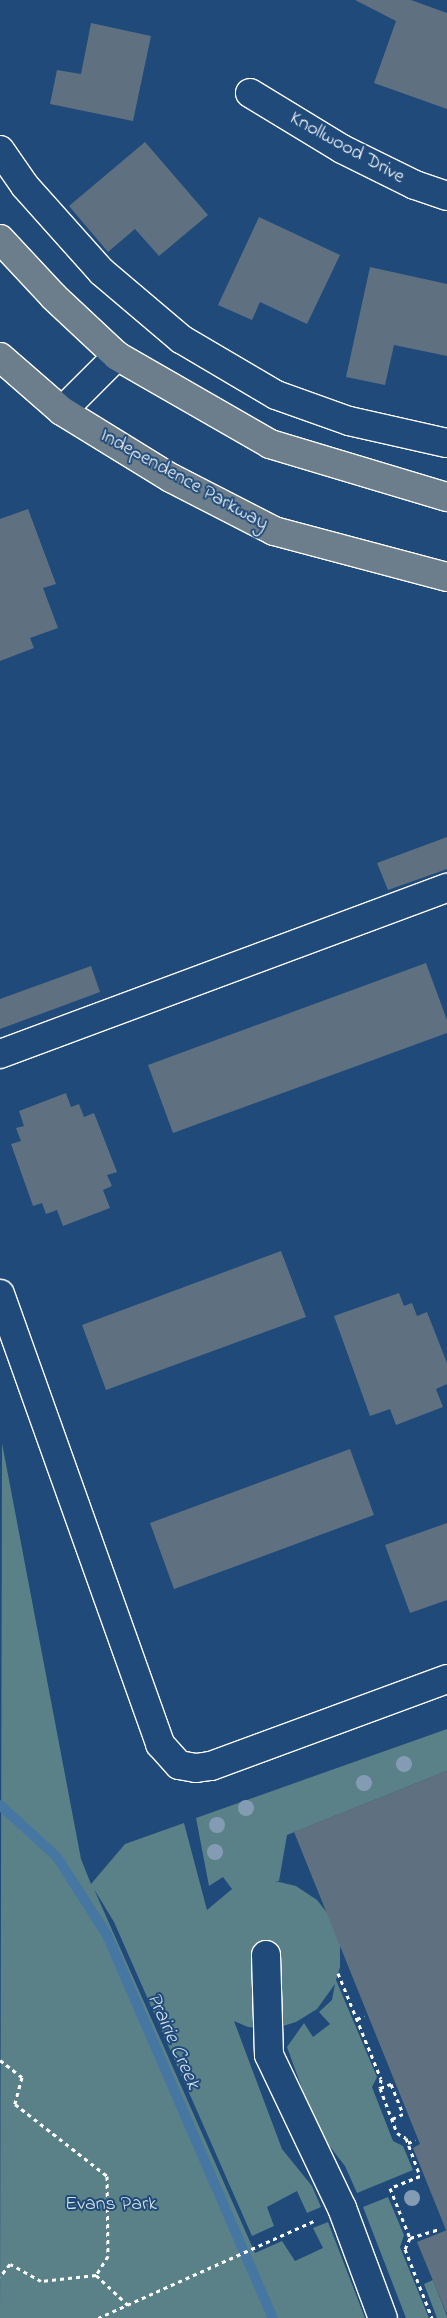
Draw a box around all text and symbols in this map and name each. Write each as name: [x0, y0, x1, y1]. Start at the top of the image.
street label: Knollwood Drive: [285, 107, 409, 189]
street label: Independence Parkway: [96, 424, 272, 536]
water label: Prairie Creek: [140, 1989, 206, 2093]
park label: Evans Park: [65, 2192, 157, 2216]

